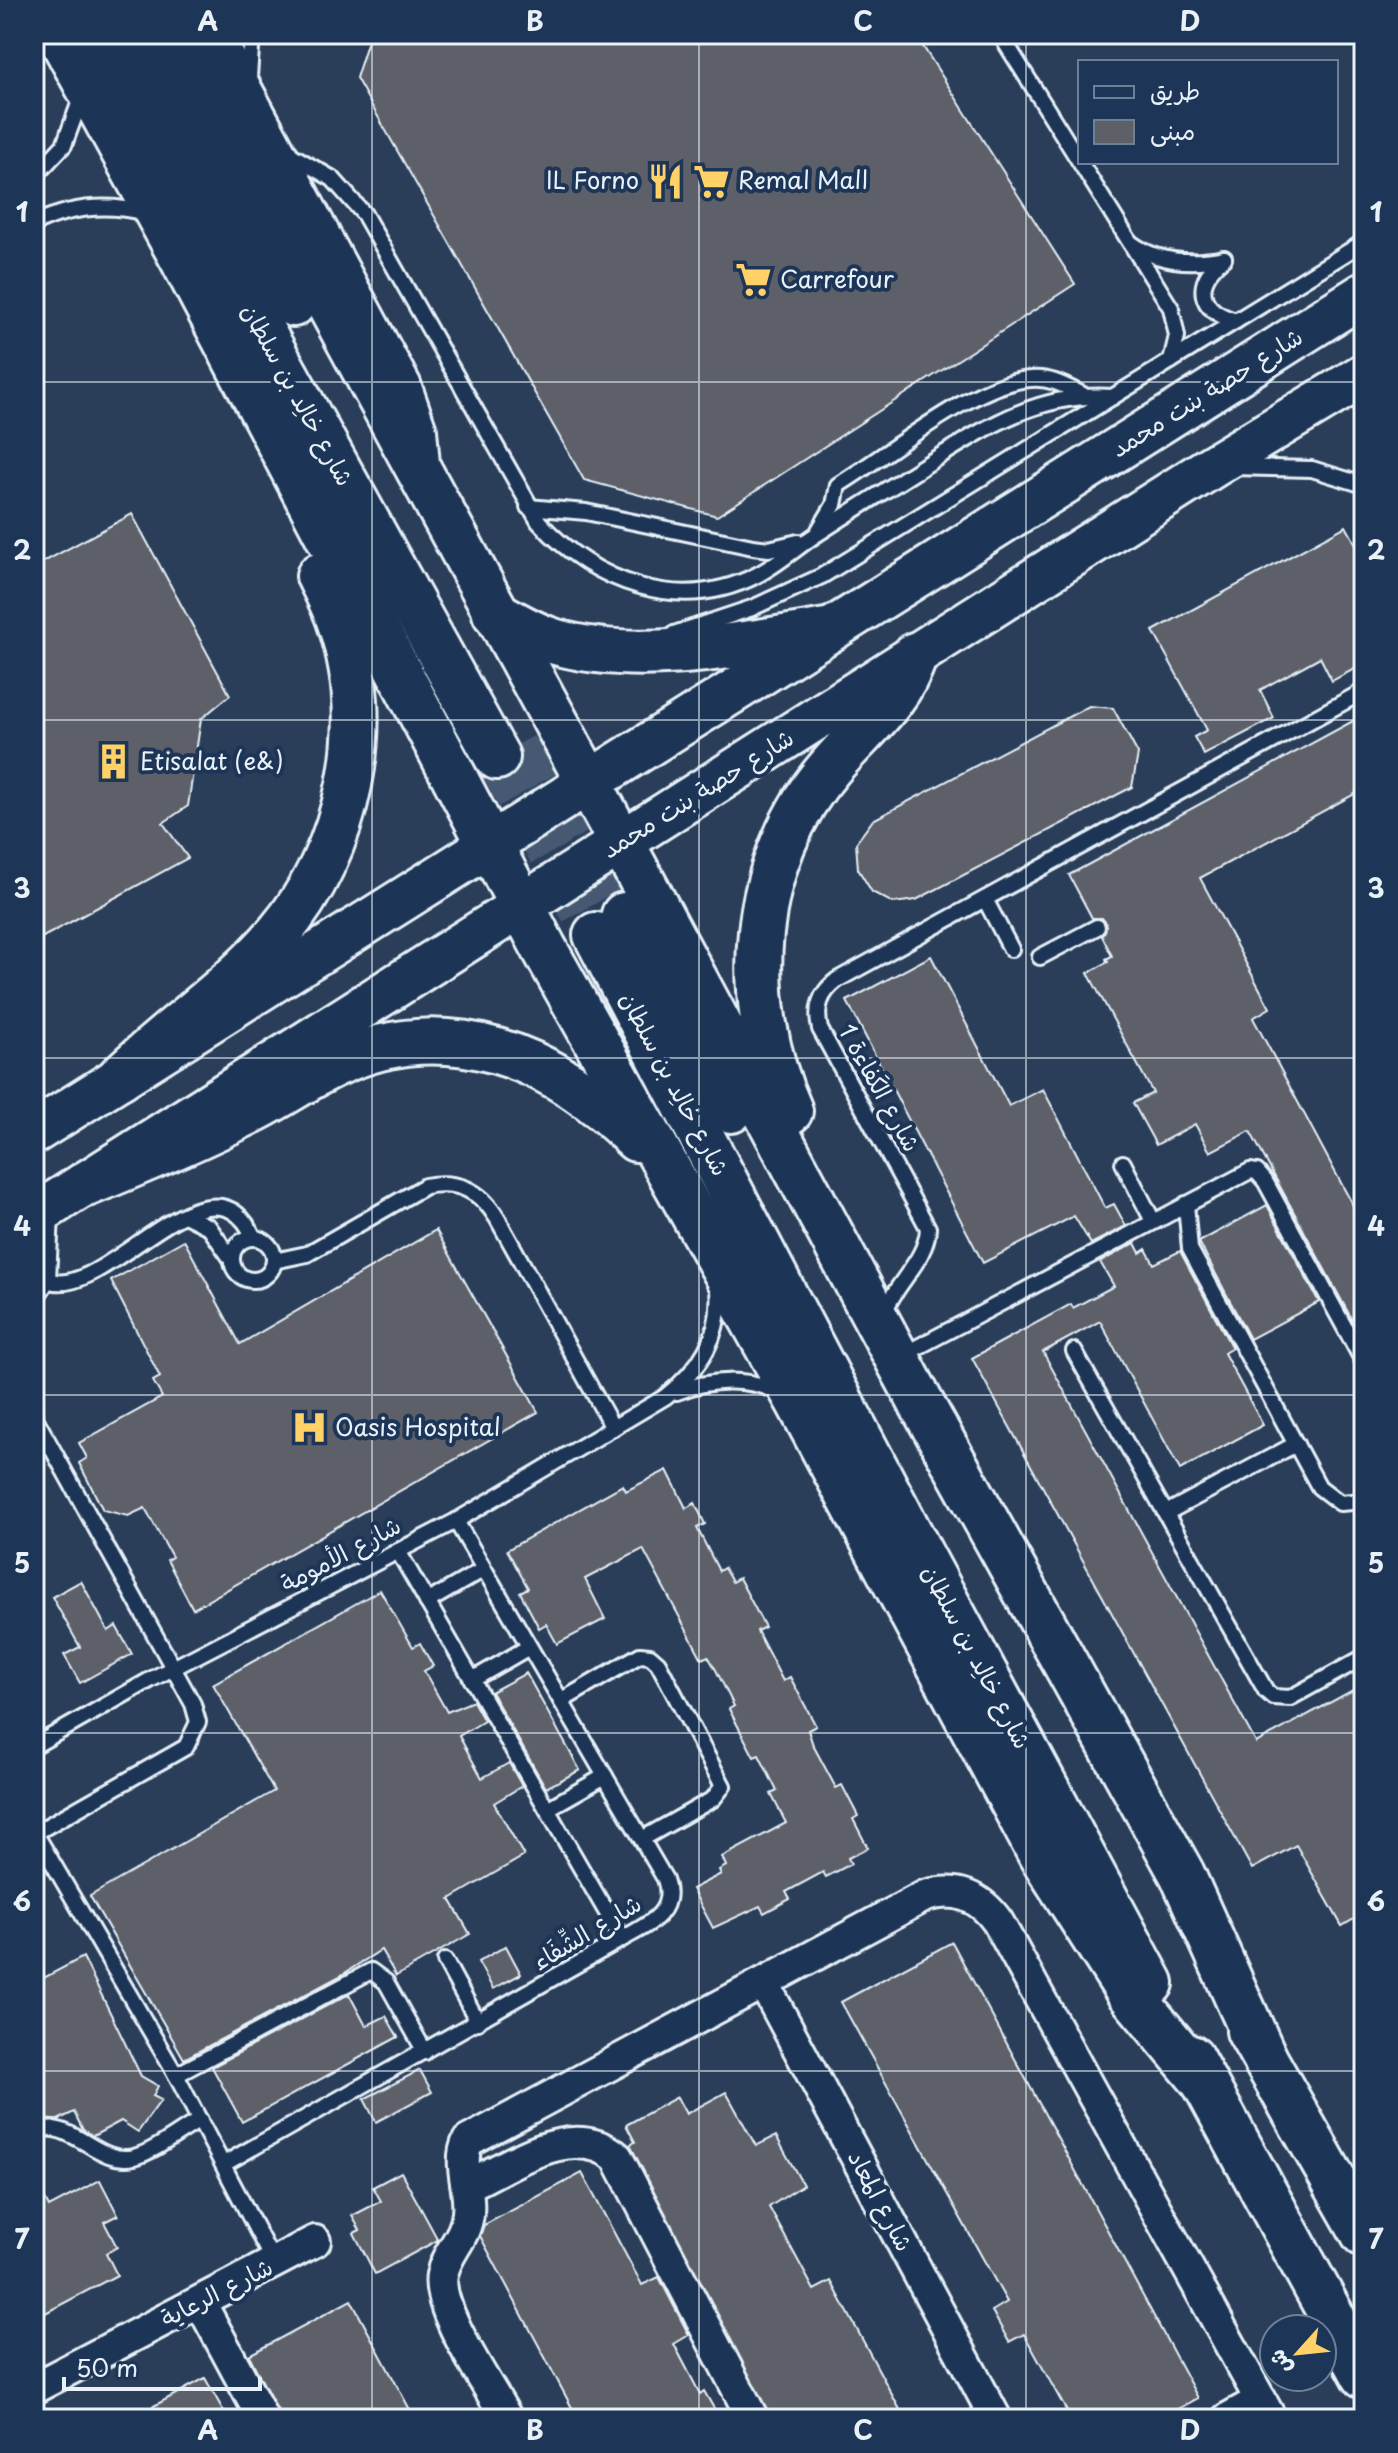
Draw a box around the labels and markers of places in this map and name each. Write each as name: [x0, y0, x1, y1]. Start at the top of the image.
place label: IL Forno: [546, 161, 639, 197]
place label: Remal Mall: [738, 161, 868, 197]
restaurant icon: IL Forno: [646, 162, 684, 200]
supermarket icon: Remal Mall: [693, 162, 731, 200]
place label: Carrefour: [780, 260, 895, 296]
supermarket icon: Carrefour: [735, 261, 773, 299]
place label: Etisalat (e&): [140, 742, 284, 778]
building icon: Etisalat (e&): [95, 743, 133, 781]
place label: Oasis Hospital: [335, 1408, 501, 1444]
hospital icon: Oasis Hospital: [290, 1409, 328, 1447]

